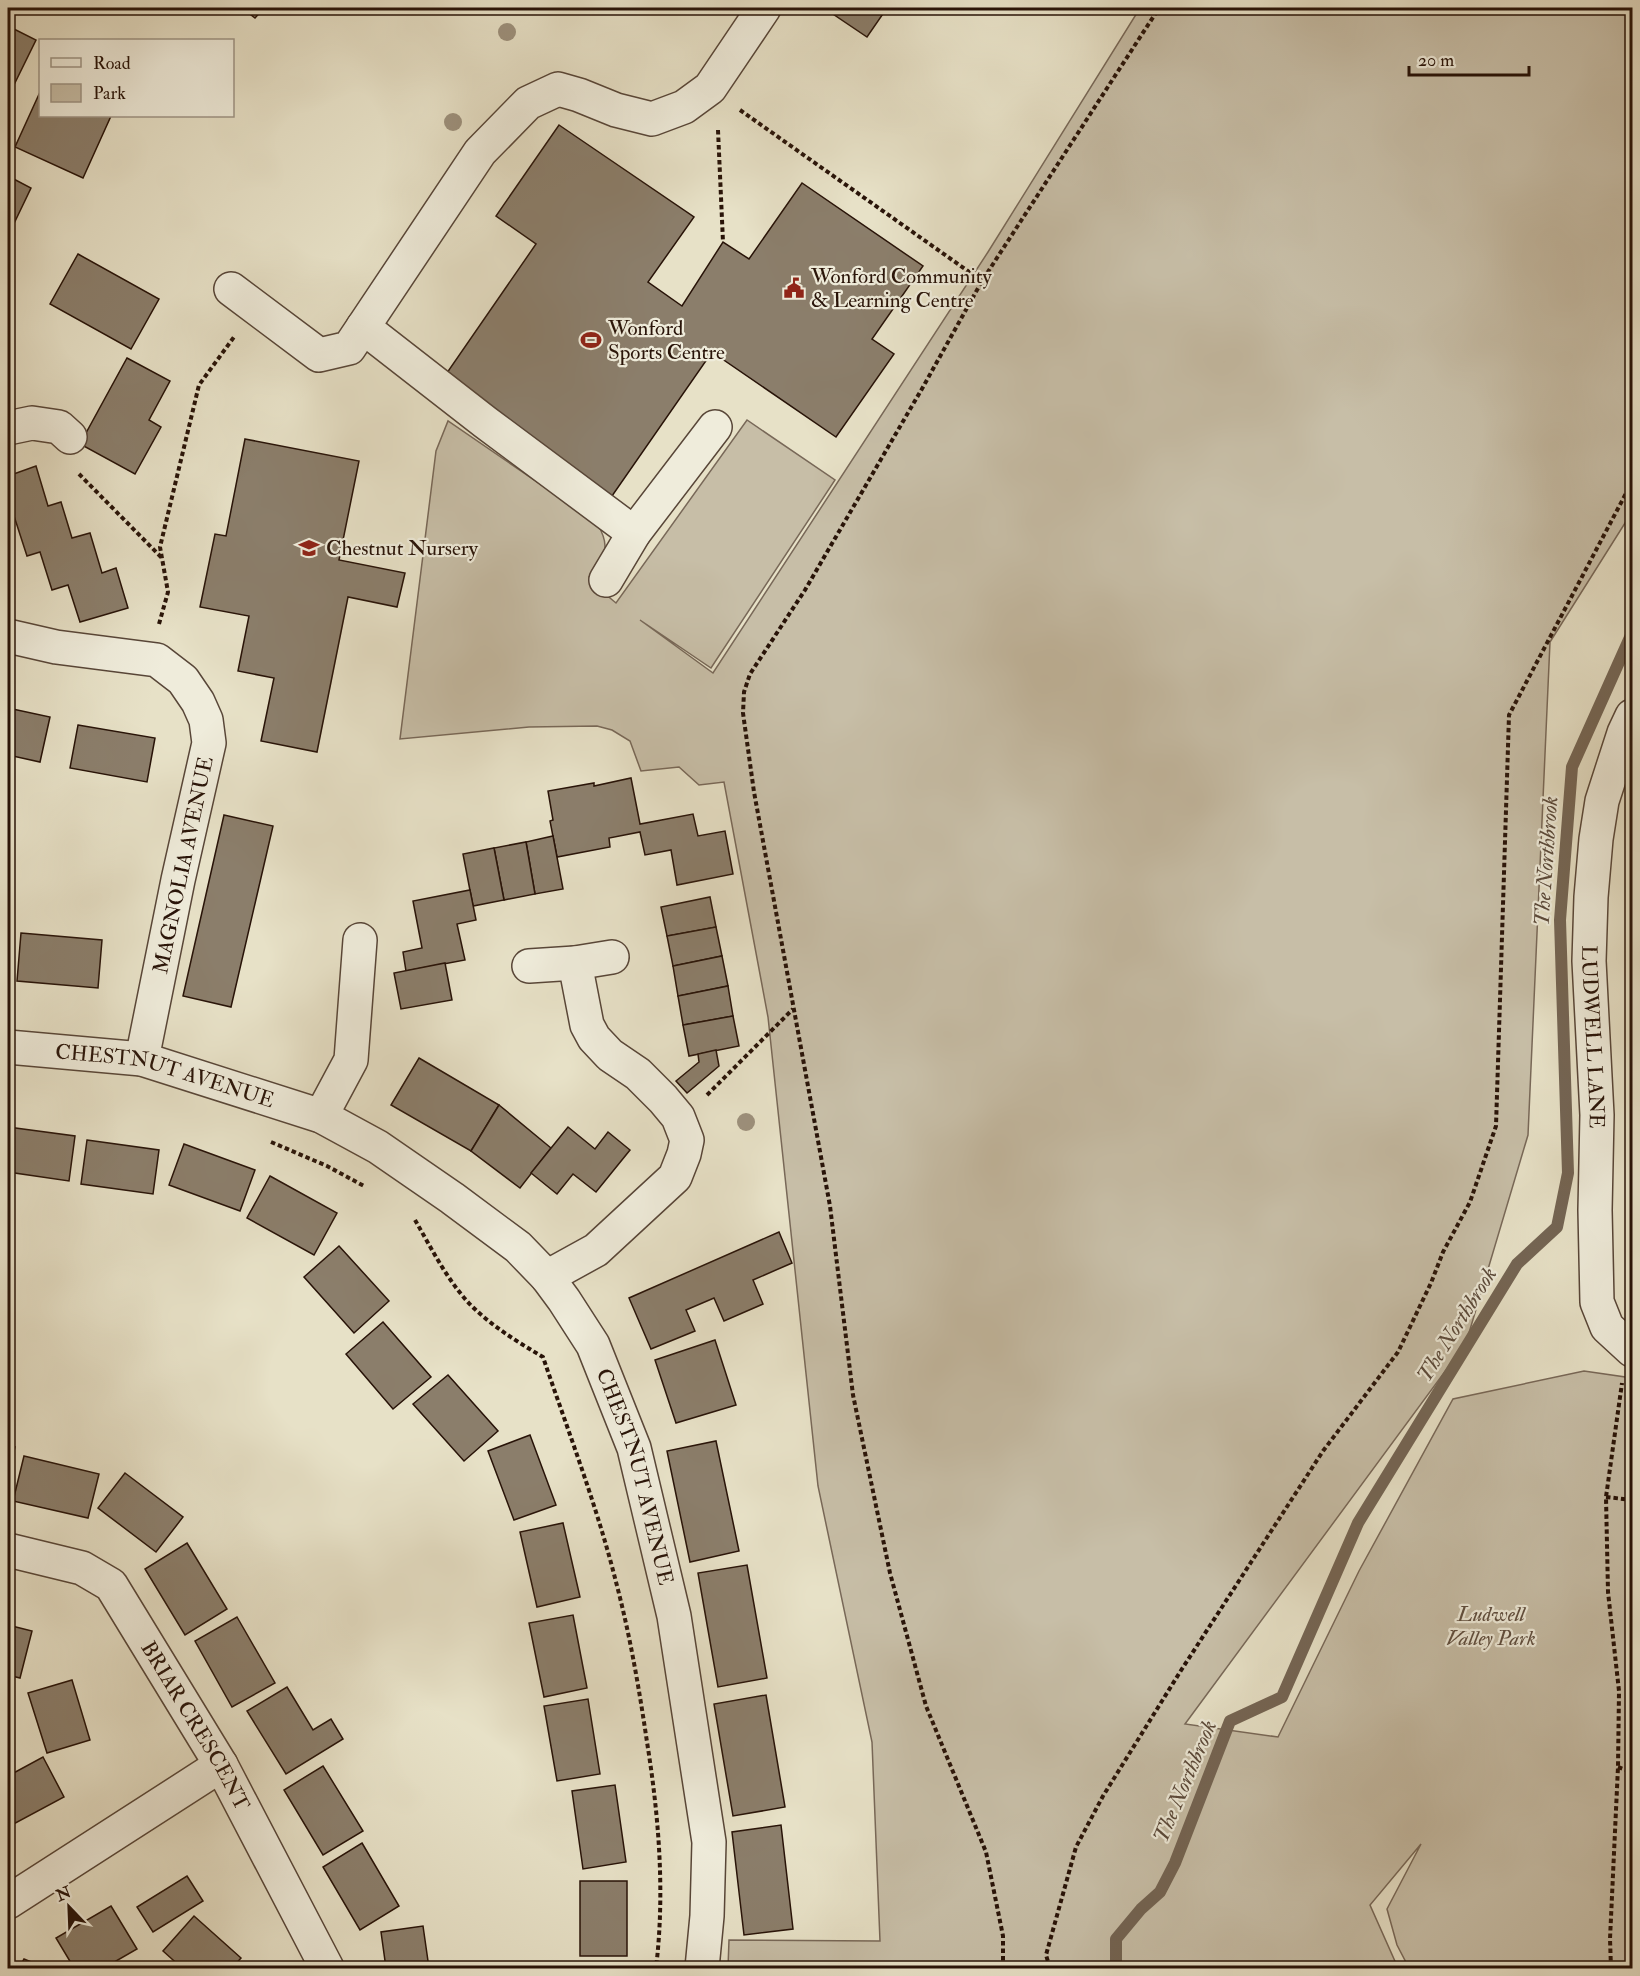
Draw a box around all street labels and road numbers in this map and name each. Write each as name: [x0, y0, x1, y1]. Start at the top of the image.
street label: MAGNOLIA AVENUE: [147, 754, 220, 976]
street label: LUDWELL LANE: [1575, 945, 1610, 1129]
street label: CHESTNUT AVENUE: [54, 1038, 277, 1114]
street label: CHESTNUT AVENUE: [590, 1365, 679, 1588]
street label: BRIAR CRESCENT: [135, 1636, 256, 1816]

